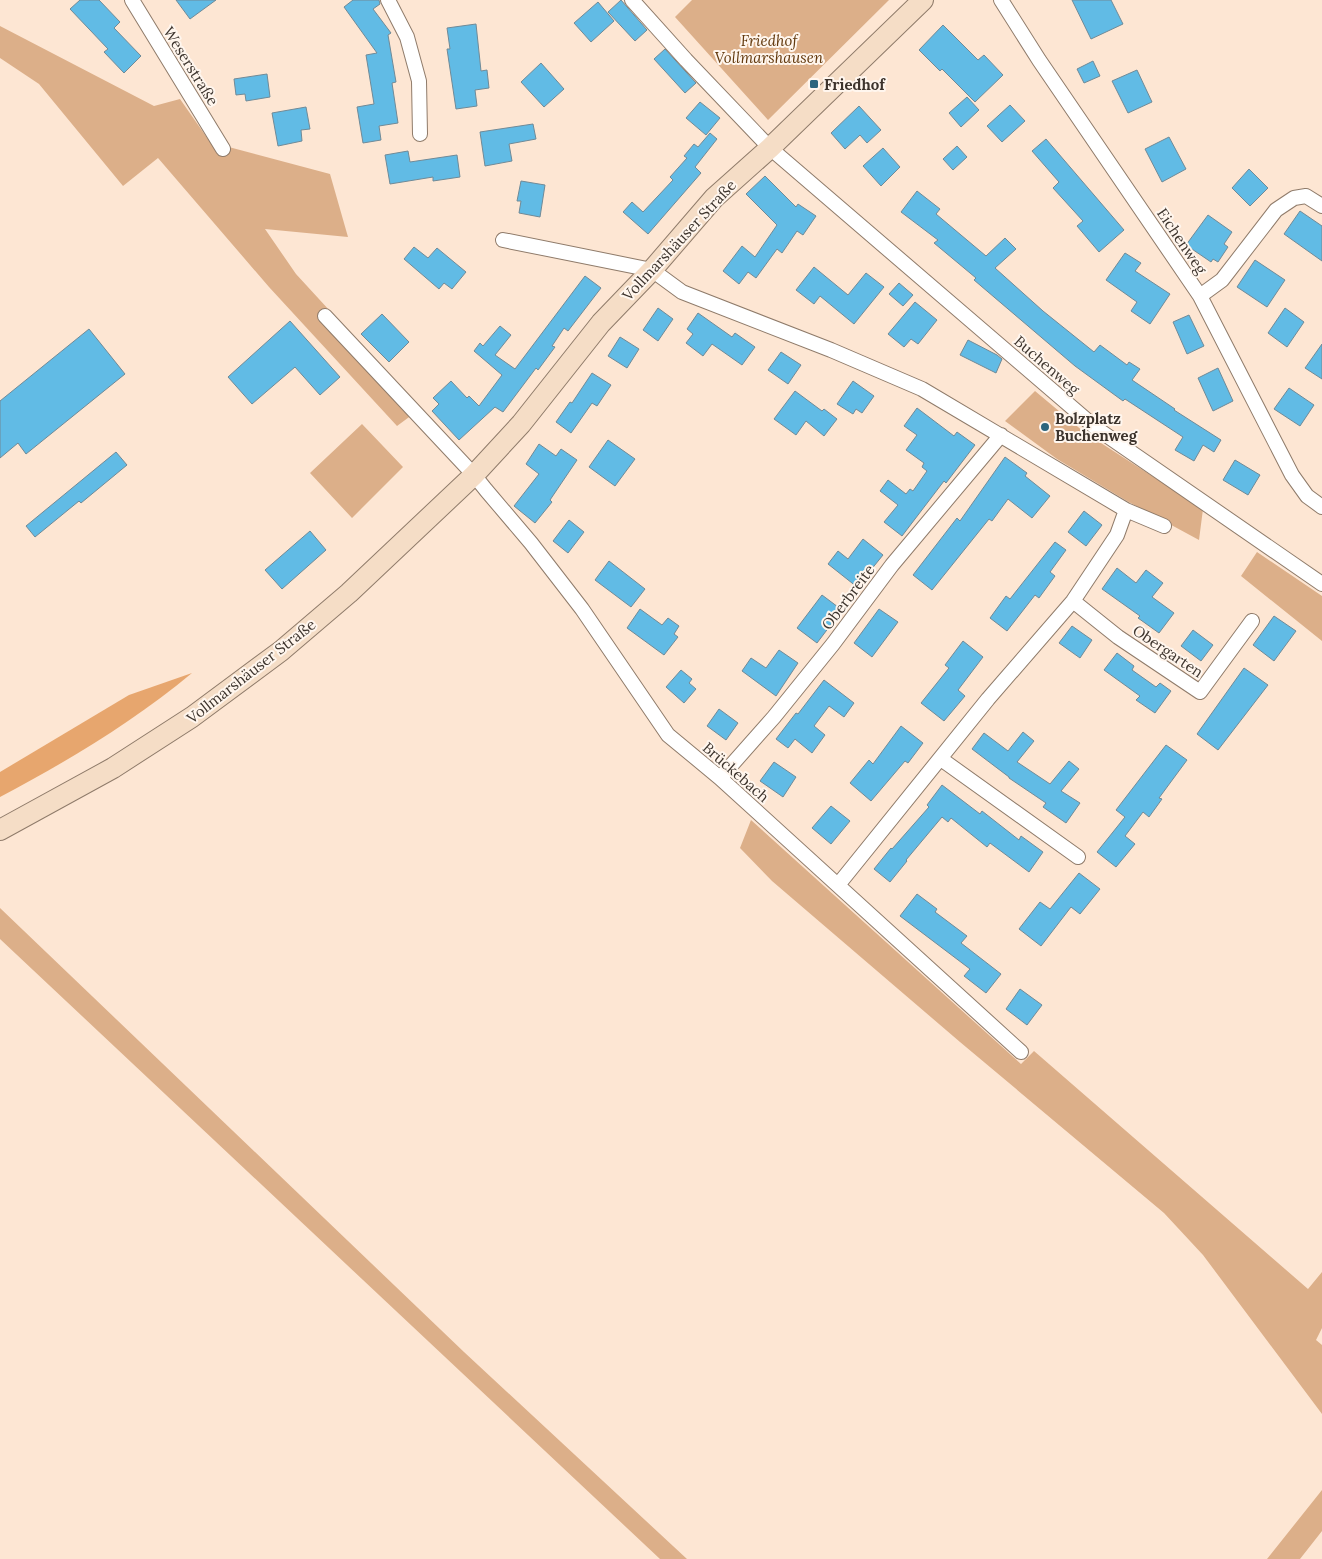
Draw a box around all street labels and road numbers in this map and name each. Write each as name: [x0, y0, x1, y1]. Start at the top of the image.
street label: Weserstraße: [159, 23, 223, 109]
street label: Vollmarshäuser Straße: [617, 176, 740, 305]
street label: Eichenweg: [1153, 204, 1211, 278]
street label: Buchenweg: [1010, 331, 1084, 399]
street label: Oberbreite: [817, 561, 879, 633]
street label: Vollmarshäuser Straße: [182, 615, 319, 728]
street label: Obergarten: [1129, 621, 1207, 681]
street label: Brückebach: [699, 738, 773, 806]

